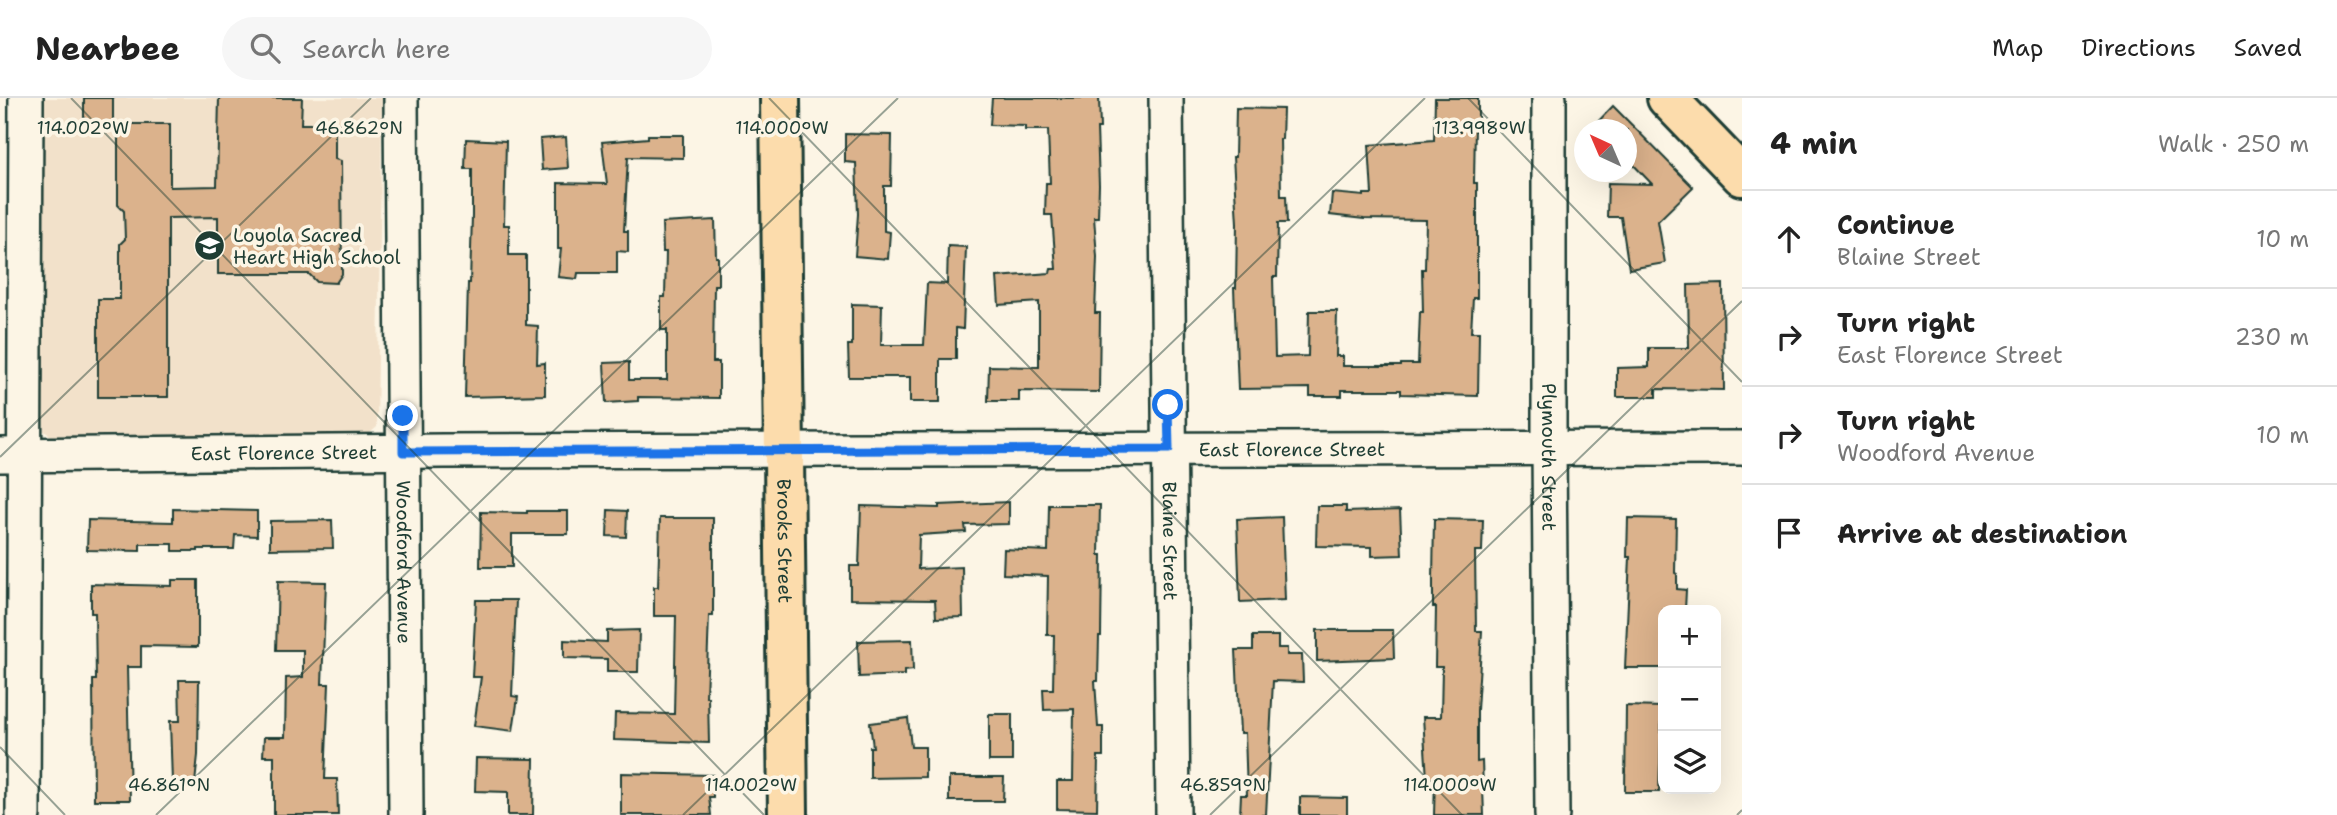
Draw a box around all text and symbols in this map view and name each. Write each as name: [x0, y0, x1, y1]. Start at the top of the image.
search box: [222, 17, 712, 80]
text: Nearbee: [35, 26, 180, 71]
icon: search: [246, 29, 284, 67]
text: Search here: [302, 31, 451, 66]
text: Map: [1992, 32, 2043, 64]
text: Directions: [2081, 32, 2196, 64]
text: Saved: [2234, 32, 2302, 64]
text: 114.002°W: [37, 116, 129, 140]
text: 46.862°N: [315, 116, 403, 140]
text: 114.000°W: [735, 116, 829, 140]
text: 113.998°W: [1434, 116, 1526, 140]
north arrow: [1574, 119, 1637, 182]
text: 4 min: [1770, 123, 1857, 164]
text: Walk · 250 m: [2158, 129, 2309, 159]
text: Continue: [1837, 207, 1955, 242]
icon: ahead: [1770, 220, 1808, 258]
place label: Loyola Sacred Heart High School: [233, 223, 401, 270]
text: 10 m: [2256, 224, 2309, 254]
school or university icon: Loyola Sacred Heart High School: [193, 229, 227, 263]
text: Blaine Street: [1837, 242, 1981, 272]
text: Turn right: [1837, 305, 1975, 340]
icon: right: [1770, 318, 1808, 356]
text: 230 m: [2235, 322, 2309, 352]
text: East Florence Street: [1837, 340, 2063, 370]
street label: Plymouth Street: [1536, 383, 1562, 531]
route start: [1152, 389, 1183, 420]
route end: [387, 400, 418, 431]
text: Turn right: [1837, 403, 1975, 438]
icon: right: [1770, 416, 1808, 454]
text: 10 m: [2256, 420, 2309, 450]
street label: East Florence Street: [1199, 437, 1385, 462]
text: Woodford Avenue: [1837, 438, 2035, 468]
street label: East Florence Street: [191, 440, 377, 466]
street label: Brooks Street: [771, 479, 798, 603]
street label: Woodford Avenue: [391, 480, 417, 644]
street label: Blaine Street: [1157, 481, 1183, 601]
icon: arrive: [1770, 514, 1808, 552]
text: Arrive at destination: [1837, 516, 2127, 551]
map controls: [1658, 605, 1721, 794]
button: +: [1658, 605, 1721, 668]
button: −: [1658, 668, 1721, 731]
button: layers: [1658, 731, 1721, 794]
text: 46.861°N: [128, 773, 210, 797]
text: 114.002°W: [705, 773, 797, 797]
text: 46.859°N: [1180, 773, 1266, 797]
text: 114.000°W: [1403, 773, 1497, 797]

